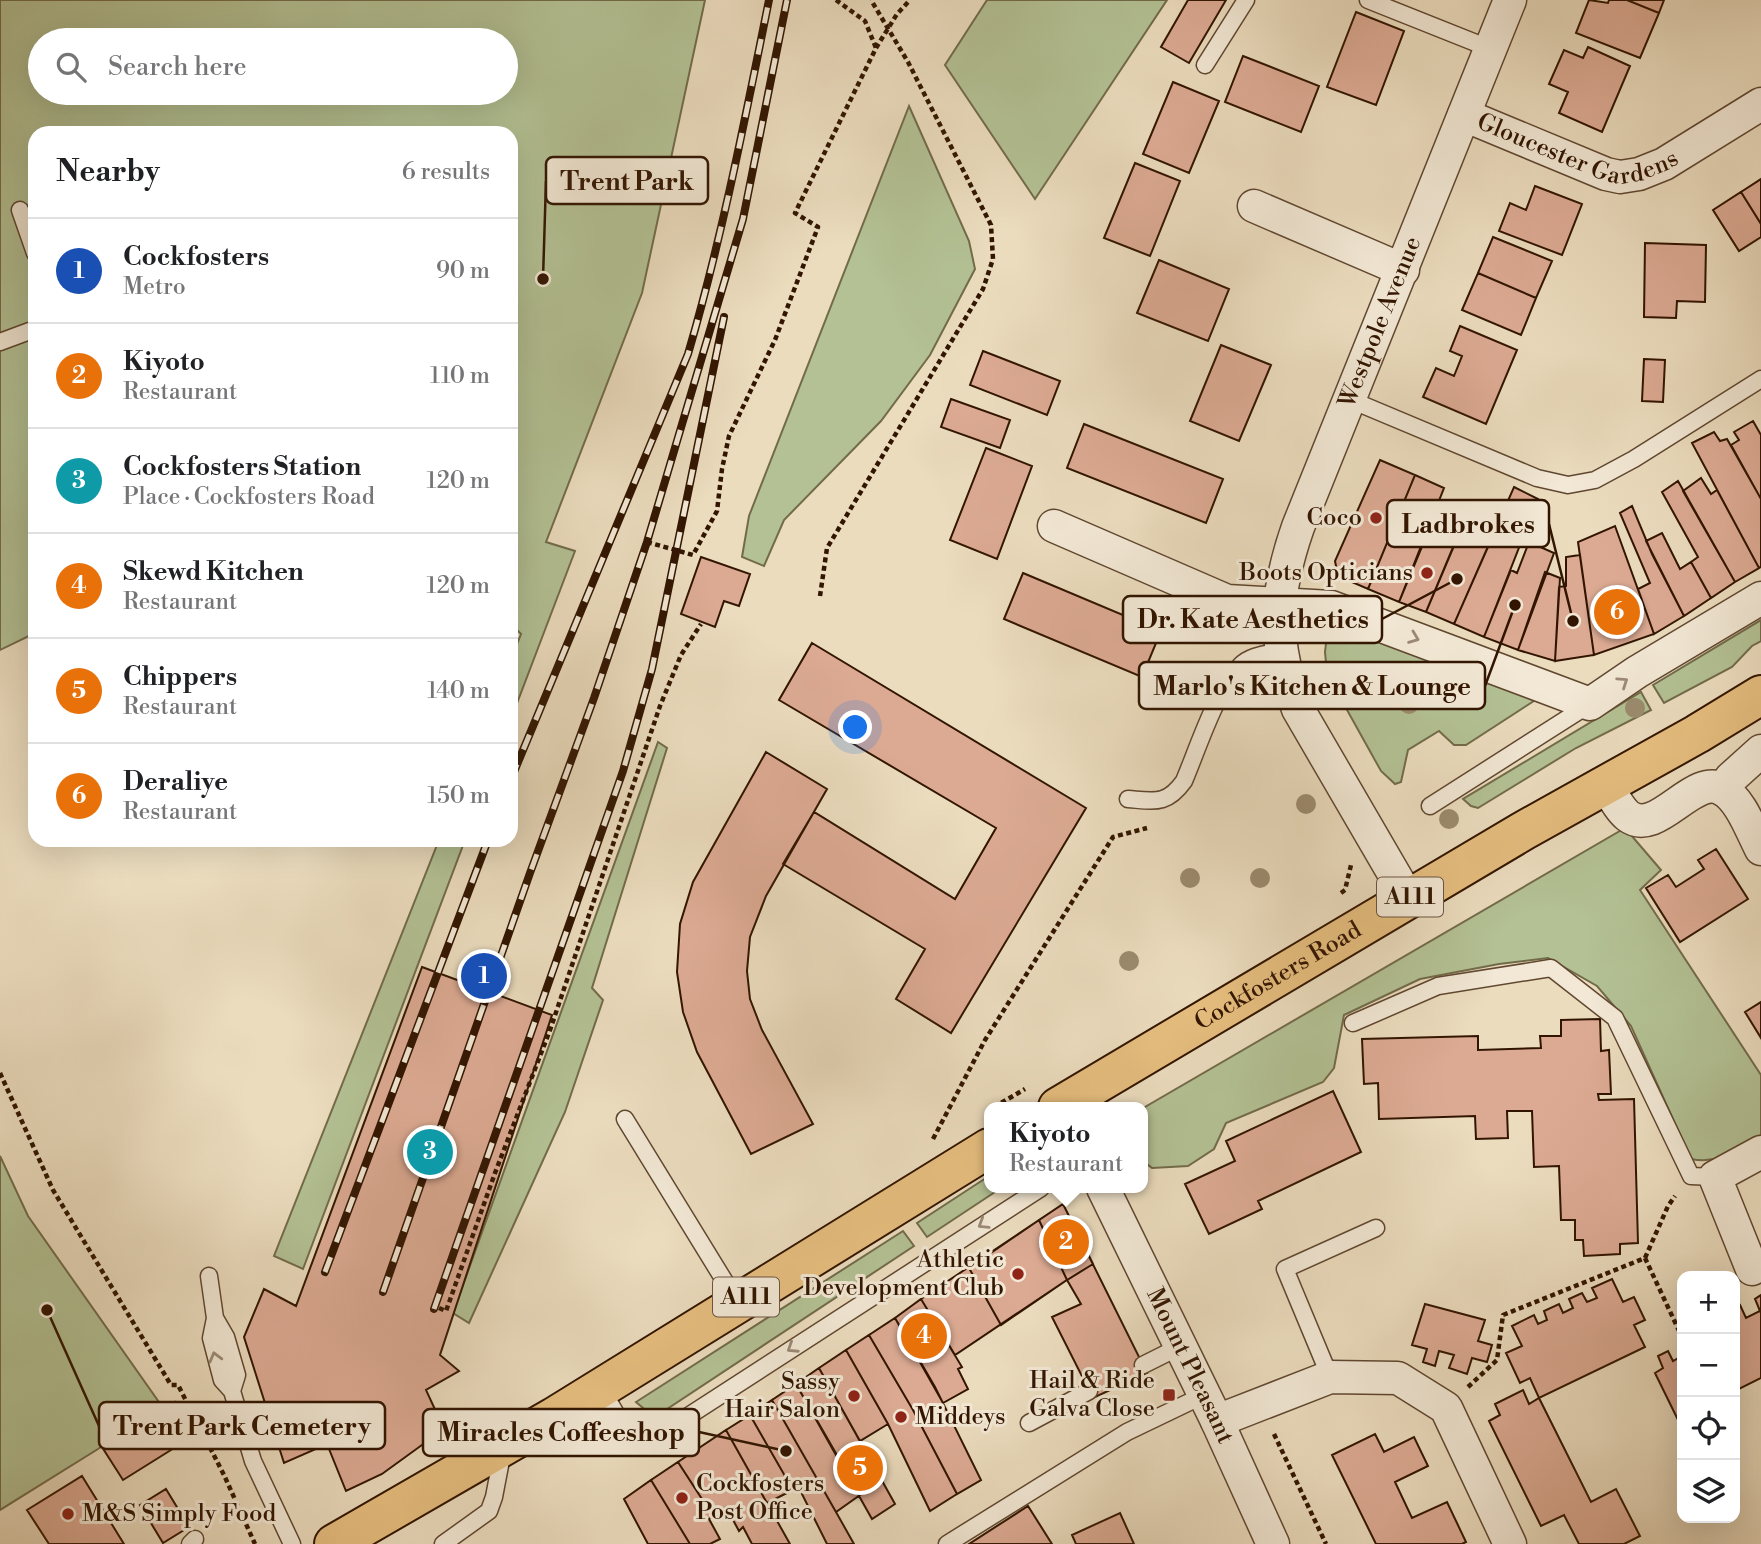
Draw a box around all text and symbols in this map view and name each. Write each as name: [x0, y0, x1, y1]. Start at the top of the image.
search box: [28, 28, 518, 105]
icon: search: [52, 48, 90, 86]
text: Search here: [108, 51, 247, 83]
street label: Gloucester Gardens: [1472, 107, 1684, 192]
text: Nearby: [56, 153, 160, 191]
callout: Trent Park: [546, 157, 708, 204]
text: 6 results: [402, 158, 490, 186]
text: Trent Park: [560, 166, 695, 198]
street label: Westpole Avenue: [1332, 232, 1428, 413]
text: Cockfosters: [123, 241, 269, 273]
text: 1: [73, 257, 85, 285]
text: 90 m: [436, 257, 490, 285]
text: Metro: [123, 273, 186, 301]
text: Kiyoto: [123, 346, 205, 378]
text: 2: [72, 362, 86, 390]
text: 110 m: [430, 362, 490, 390]
text: Restaurant: [123, 378, 237, 406]
text: Cockfosters Station: [123, 451, 361, 483]
text: 3: [72, 467, 86, 495]
text: 120 m: [426, 467, 490, 495]
text: Place · Cockfosters Road: [123, 483, 375, 511]
callout: Ladbrokes: [1387, 500, 1549, 547]
place label: Coco: [1306, 503, 1362, 533]
text: Ladbrokes: [1401, 509, 1535, 541]
marker: Coco: [1368, 510, 1384, 526]
text: Skewd Kitchen: [123, 556, 304, 588]
place label: Boots Opticians: [1238, 558, 1413, 588]
marker: Boots Opticians: [1419, 565, 1435, 581]
text: 4: [71, 572, 87, 600]
text: 120 m: [426, 572, 490, 600]
pin: 6: [1594, 586, 1640, 638]
text: Restaurant: [123, 588, 237, 616]
callout: Dr. Kate Aesthetics: [1123, 596, 1382, 643]
text: Dr. Kate Aesthetics: [1137, 604, 1369, 636]
one-way arrow: [1408, 630, 1420, 644]
text: Chippers: [123, 661, 237, 693]
callout: Marlo's Kitchen & Lounge: [1139, 662, 1485, 709]
text: Marlo's Kitchen & Lounge: [1153, 671, 1471, 703]
text: 5: [72, 677, 86, 705]
text: 140 m: [427, 677, 490, 705]
one-way arrow: [1615, 678, 1628, 690]
text: Restaurant: [123, 693, 237, 721]
your location: [838, 710, 872, 744]
text: Deraliye: [123, 766, 228, 798]
text: 6: [72, 782, 86, 810]
text: 150 m: [427, 782, 490, 810]
text: Restaurant: [123, 798, 237, 826]
road number: A111: [1377, 877, 1443, 916]
street label: Cockfosters Road: [1189, 915, 1367, 1037]
pin: 1: [461, 950, 507, 1002]
popup: [984, 1102, 1148, 1193]
text: Kiyoto: [1009, 1118, 1091, 1150]
pin: 3: [407, 1126, 453, 1178]
text: Restaurant: [1009, 1150, 1123, 1178]
one-way arrow: [978, 1216, 991, 1229]
pin: 2: [1043, 1216, 1089, 1268]
place label: Athletic Development Club: [803, 1245, 1004, 1303]
marker: Athletic Development Club: [1010, 1266, 1026, 1282]
map controls: [1677, 1271, 1740, 1523]
button: +: [1677, 1271, 1740, 1334]
road number: A111: [713, 1278, 779, 1316]
street label: Mount Pleasant: [1139, 1283, 1241, 1449]
pin: 4: [901, 1310, 947, 1362]
button: −: [1677, 1334, 1740, 1397]
one-way arrow: [787, 1340, 800, 1353]
one-way arrow: [209, 1351, 224, 1363]
place label: Hail & Ride Galva Close: [1029, 1366, 1155, 1424]
place label: Sassy Hair Salon: [725, 1367, 840, 1425]
marker: Hail & Ride Galva Close: [1161, 1387, 1177, 1403]
marker: Sassy Hair Salon: [846, 1388, 862, 1404]
button: locate: [1677, 1397, 1740, 1460]
callout: Trent Park Cemetery: [99, 1402, 385, 1449]
place label: Middeys: [915, 1402, 1006, 1432]
callout: Miracles Coffeeshop: [423, 1409, 699, 1456]
marker: Middeys: [893, 1409, 909, 1425]
text: Trent Park Cemetery: [113, 1411, 372, 1443]
text: Miracles Coffeeshop: [437, 1417, 685, 1449]
pin: 5: [837, 1442, 883, 1494]
button: layers: [1677, 1460, 1740, 1523]
place label: Cockfosters Post Office: [696, 1469, 824, 1527]
marker: Cockfosters Post Office: [674, 1490, 690, 1506]
place label: M&S Simply Food: [82, 1499, 276, 1529]
marker: M&S Simply Food: [60, 1506, 76, 1522]

